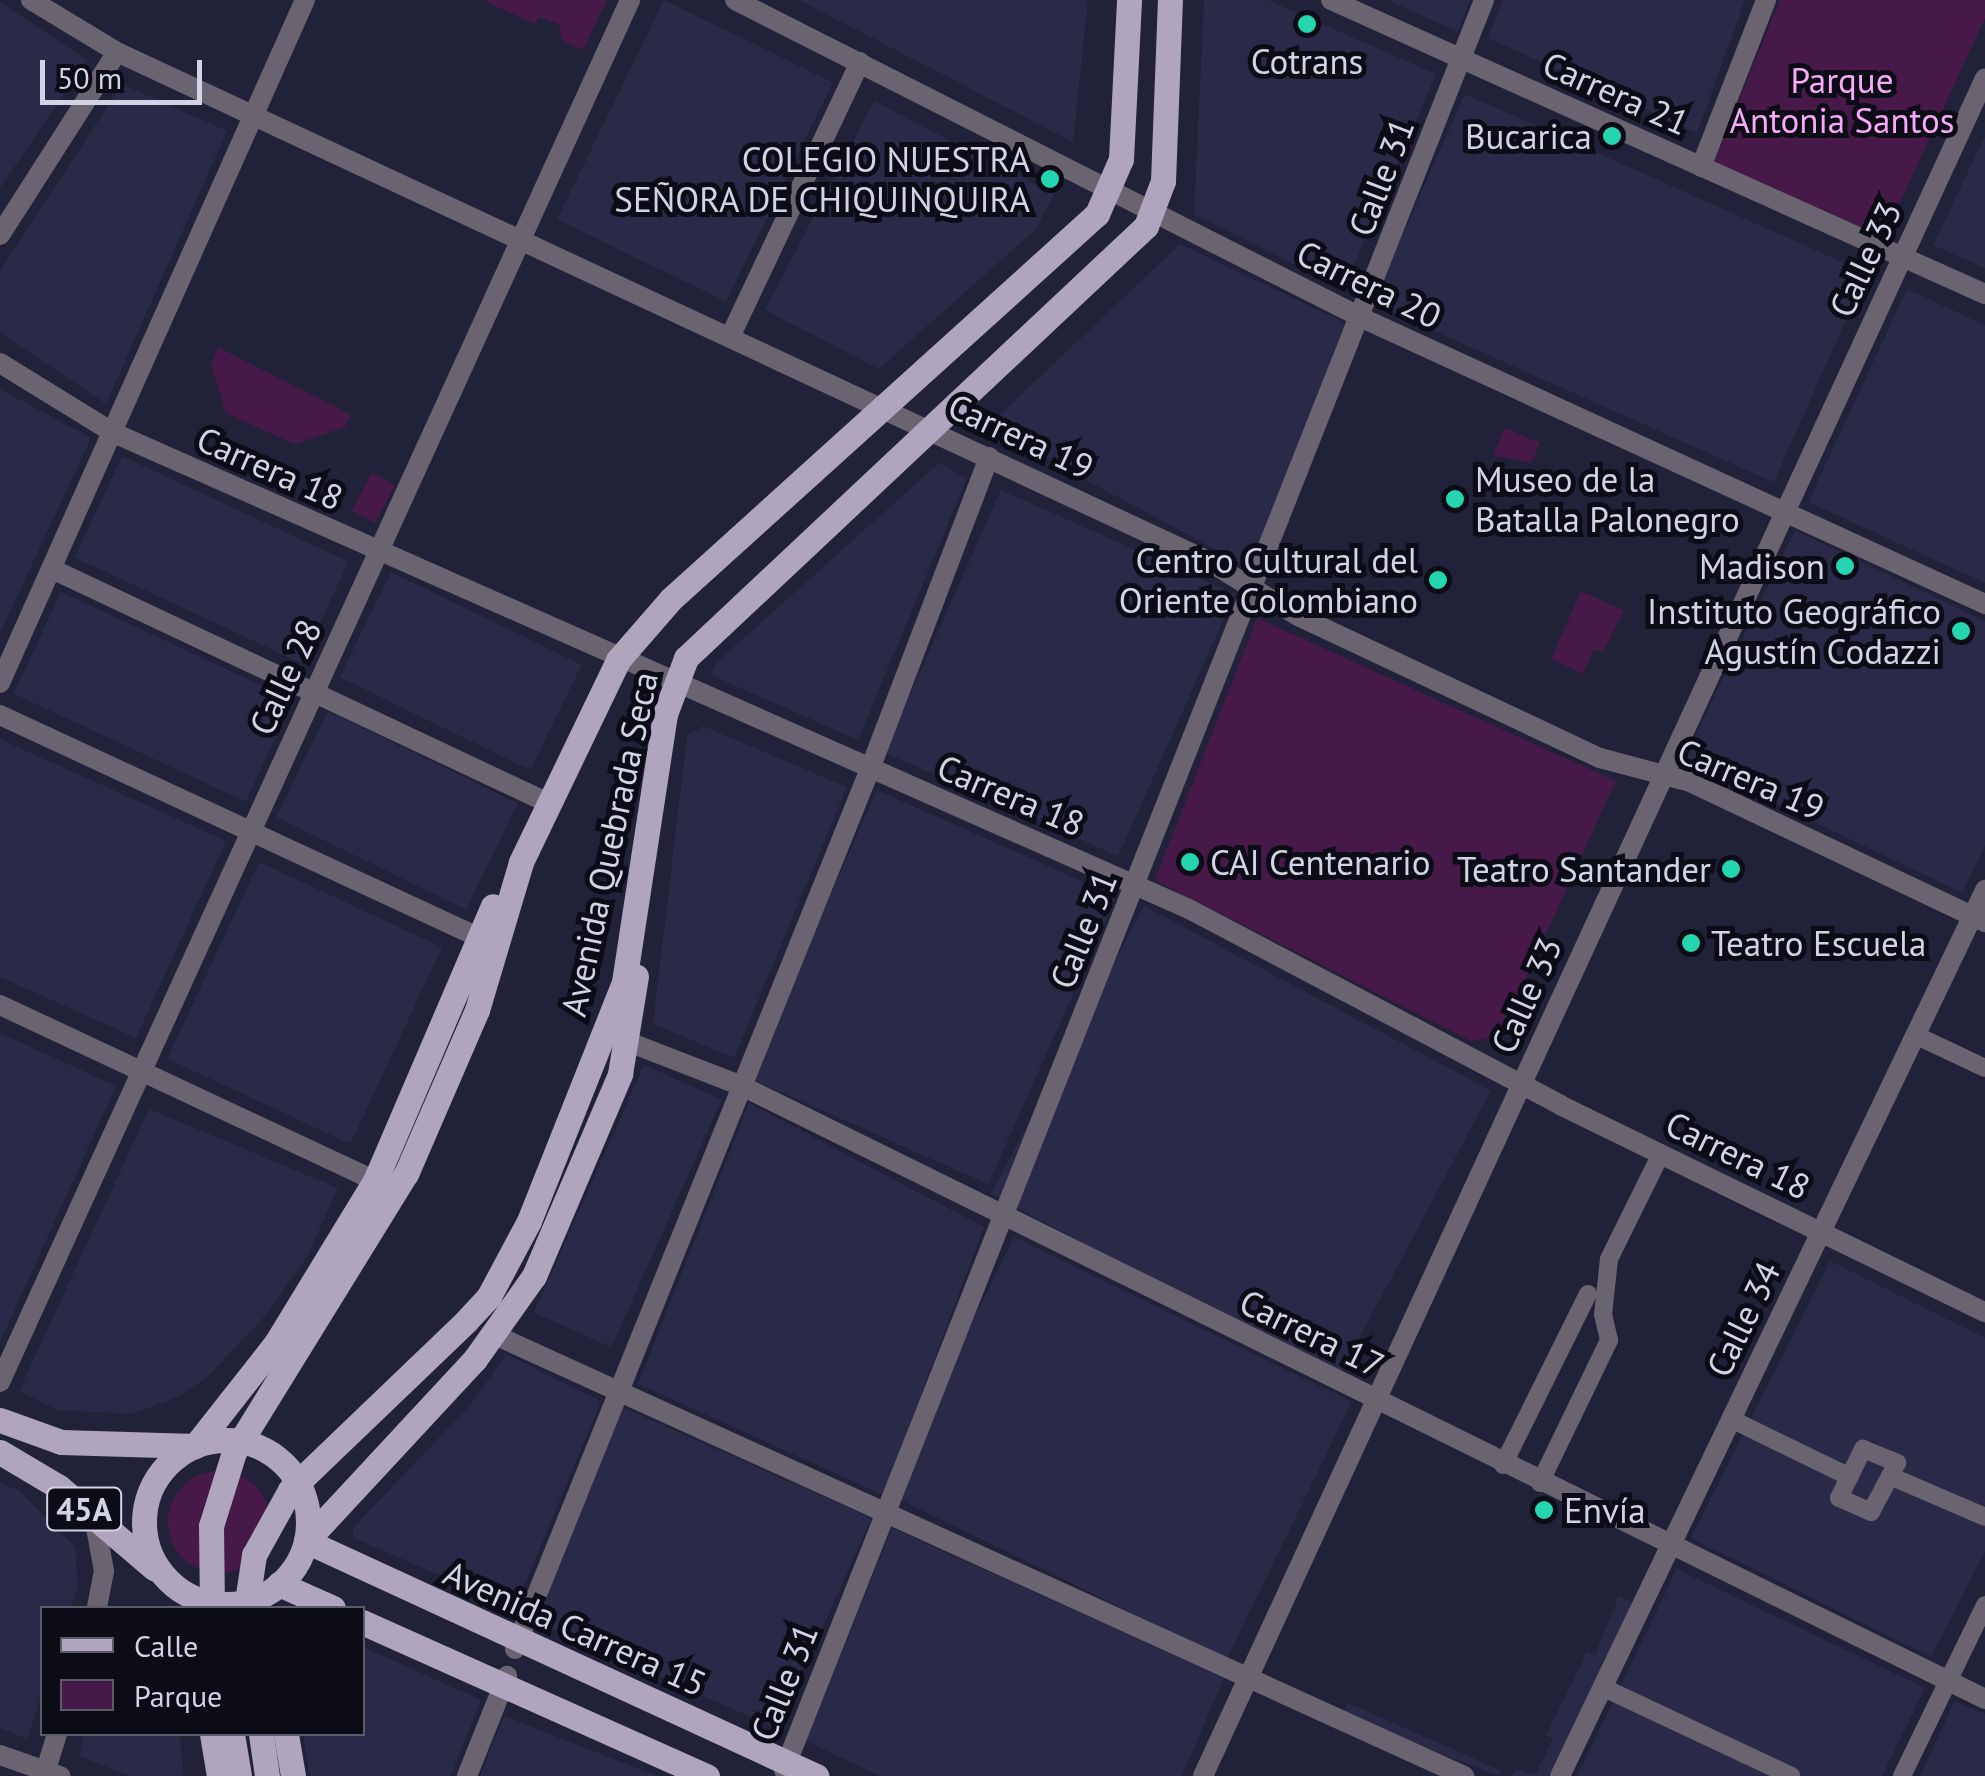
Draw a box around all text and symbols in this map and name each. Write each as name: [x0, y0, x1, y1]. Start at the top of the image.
marker: Cotrans: [1296, 13, 1318, 35]
scale bar: [45, 40, 208, 102]
place label: Cotrans: [1251, 40, 1363, 82]
street label: Carrera 21: [1537, 42, 1695, 144]
text: 50 m: [57, 58, 122, 97]
park label: Parque Antonia Santos: [1729, 59, 1955, 141]
street label: Calle 31: [1339, 112, 1423, 242]
place label: Bucarica: [1465, 115, 1592, 157]
marker: Bucarica: [1601, 125, 1623, 147]
place label: COLEGIO NUESTRA SEÑORA DE CHIQUINQUIRA: [613, 138, 1030, 220]
marker: COLEGIO NUESTRA SEÑORA DE CHIQUINQUIRA: [1039, 168, 1061, 190]
street label: Calle 33: [1820, 195, 1910, 323]
street label: Carrera 20: [1290, 231, 1448, 337]
street label: Carrera 19: [942, 384, 1100, 488]
street label: Carrera 18: [191, 417, 349, 519]
place label: Museo de la Batalla Palonegro: [1475, 458, 1740, 540]
marker: Museo de la Batalla Palonegro: [1444, 488, 1466, 510]
place label: Centro Cultural del Oriente Colombiano: [1119, 539, 1418, 621]
place label: Madison: [1699, 545, 1825, 587]
marker: Madison: [1834, 555, 1856, 577]
marker: Centro Cultural del Oriente Colombiano: [1427, 569, 1449, 591]
place label: Instituto Geográfico Agustín Codazzi: [1647, 590, 1941, 672]
street label: Calle 28: [240, 613, 330, 741]
marker: Instituto Geográfico Agustín Codazzi: [1950, 620, 1972, 642]
street label: Avenida Quebrada Seca: [552, 668, 666, 1020]
street label: Carrera 19: [1671, 729, 1831, 829]
street label: Carrera 18: [931, 745, 1091, 845]
place label: CAI Centenario: [1210, 841, 1430, 883]
place label: Teatro Santander: [1457, 848, 1711, 890]
marker: CAI Centenario: [1179, 851, 1201, 873]
marker: Teatro Santander: [1720, 858, 1742, 880]
street label: Calle 31: [1041, 865, 1125, 995]
place label: Teatro Escuela: [1711, 922, 1926, 964]
street label: Calle 33: [1482, 931, 1570, 1059]
marker: Teatro Escuela: [1680, 932, 1702, 954]
street label: Carrera 18: [1659, 1102, 1817, 1208]
street label: Calle 34: [1697, 1255, 1789, 1383]
street label: Carrera 17: [1233, 1280, 1391, 1386]
road number: 45A: [44, 1482, 124, 1536]
place label: Envía: [1564, 1489, 1646, 1531]
marker: Envía: [1533, 1499, 1555, 1521]
street label: Avenida Carrera 15: [437, 1551, 713, 1705]
legend: [40, 1606, 365, 1736]
street label: Calle 31: [742, 1617, 826, 1747]
text: Calle: [134, 1626, 198, 1665]
text: Parque: [134, 1676, 222, 1715]

